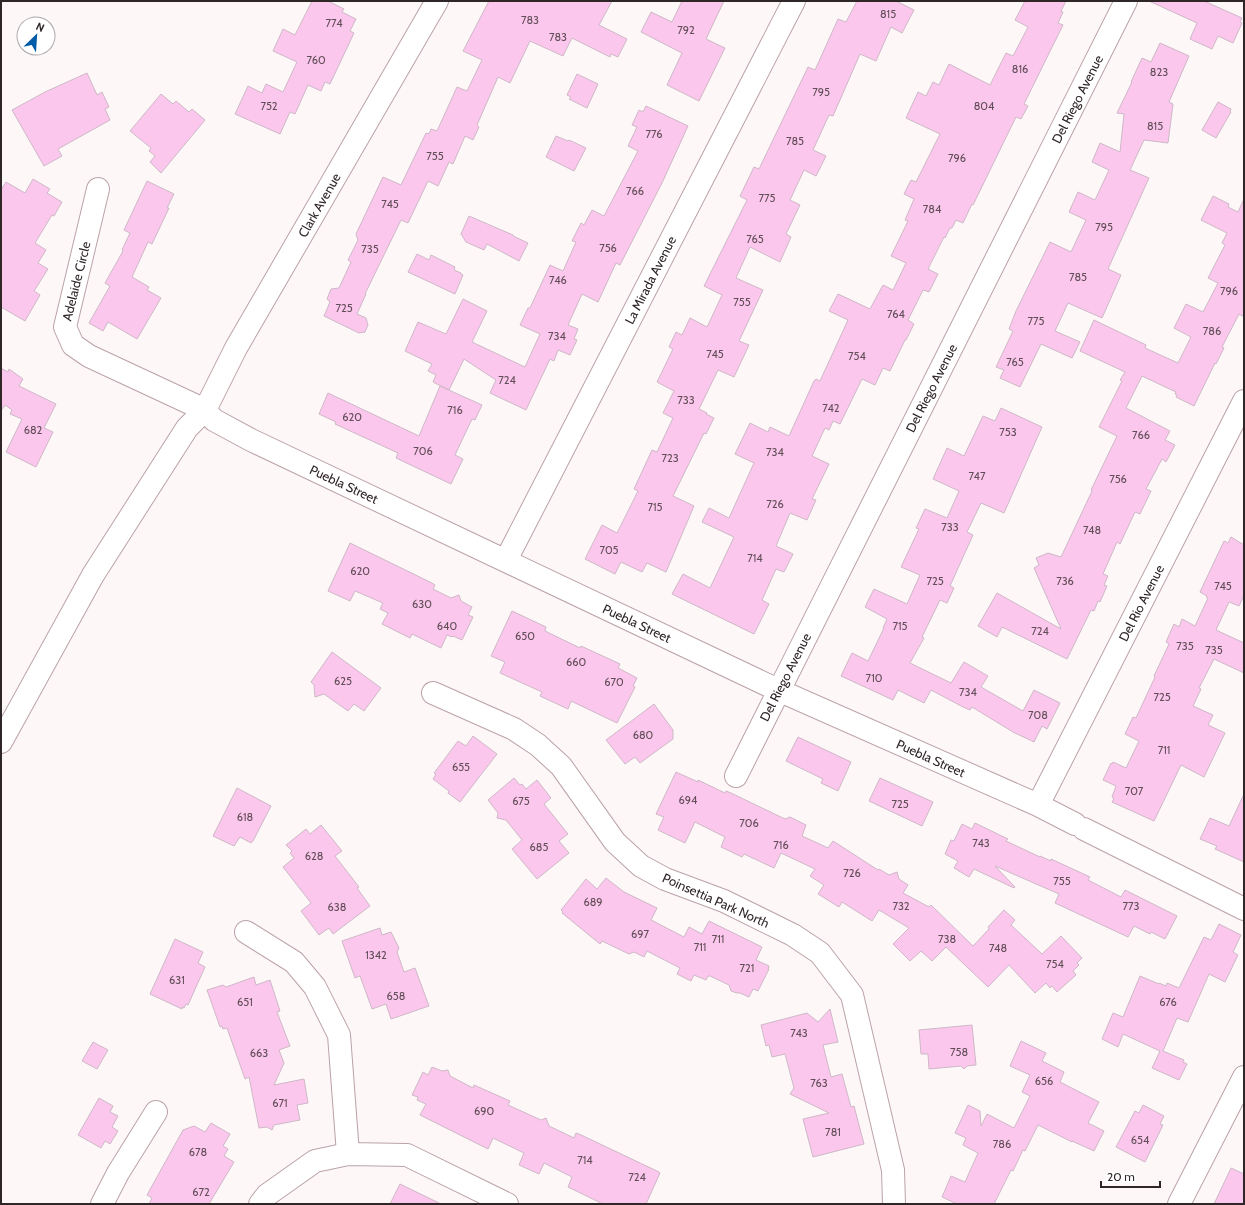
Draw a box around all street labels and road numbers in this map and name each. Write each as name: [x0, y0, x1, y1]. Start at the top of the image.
street label: Del Riego Avenue: [1048, 52, 1106, 146]
street label: Clark Avenue: [294, 170, 344, 240]
street label: La Mirada Avenue: [621, 233, 679, 327]
street label: Adelaide Circle: [58, 239, 94, 322]
street label: Del Riego Avenue: [902, 341, 960, 435]
street label: Puebla Street: [307, 461, 381, 507]
street label: Del Rio Avenue: [1115, 562, 1167, 644]
street label: Puebla Street: [600, 600, 674, 646]
street label: Del Riego Avenue: [756, 630, 814, 724]
street label: Puebla Street: [894, 736, 968, 781]
street label: Poinsettia Park North: [660, 869, 772, 931]

